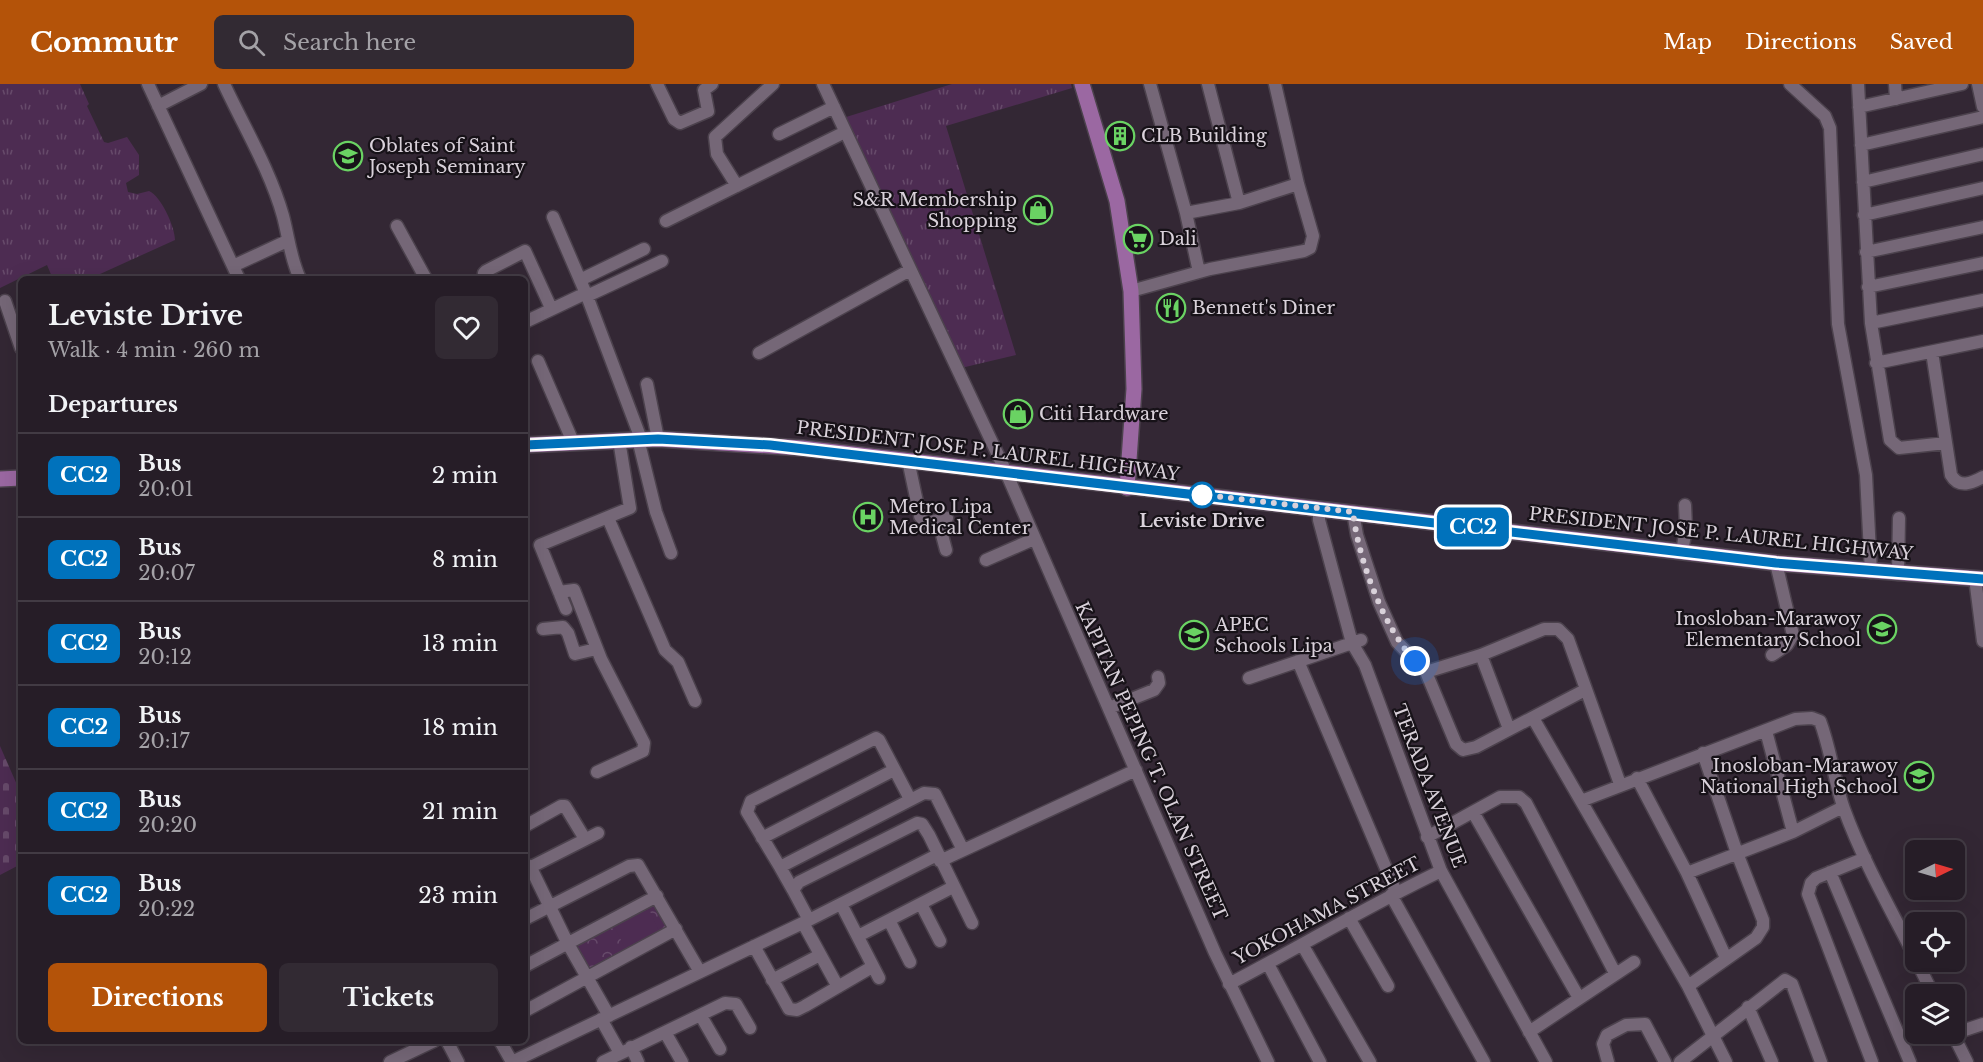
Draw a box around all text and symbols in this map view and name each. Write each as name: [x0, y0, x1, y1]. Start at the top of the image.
search box: [214, 15, 634, 69]
text: Commutr: [30, 25, 178, 60]
icon: search: [235, 26, 268, 59]
text: Search here: [283, 29, 416, 56]
text: Map: [1663, 29, 1712, 55]
text: Directions: [1745, 29, 1857, 55]
text: Saved: [1890, 29, 1953, 55]
building icon: CLB Building: [1104, 120, 1136, 152]
place label: CLB Building: [1141, 125, 1267, 147]
place label: Oblates of Saint Joseph Seminary: [367, 135, 526, 178]
school or university icon: Oblates of Saint Joseph Seminary: [332, 140, 364, 172]
place label: S&R Membership Shopping: [852, 189, 1017, 232]
shop icon: S&R Membership Shopping: [1022, 194, 1054, 226]
supermarket icon: Dali: [1122, 223, 1154, 255]
place label: Dali: [1159, 228, 1197, 250]
restaurant icon: Bennett's Diner: [1155, 292, 1187, 324]
button: heart: [435, 296, 498, 359]
place label: Bennett's Diner: [1192, 297, 1336, 319]
text: Leviste Drive: [48, 298, 243, 333]
text: Walk · 4 min · 260 m: [48, 338, 260, 362]
text: Departures: [48, 391, 178, 418]
shop icon: Citi Hardware: [1002, 398, 1034, 430]
place label: Citi Hardware: [1039, 403, 1169, 425]
street label: PRESIDENT JOSE P. LAUREL HIGHWAY: [795, 417, 1182, 486]
text: Bus: [138, 450, 182, 477]
text: CC2: [60, 462, 108, 488]
text: 2 min: [432, 462, 498, 489]
text: 20:01: [138, 477, 194, 501]
marker: Leviste Drive: [1189, 482, 1215, 508]
place label: Metro Lipa Medical Center: [889, 496, 1031, 539]
hospital icon: Metro Lipa Medical Center: [852, 501, 884, 533]
street label: PRESIDENT JOSE P. LAUREL HIGHWAY: [1528, 503, 1915, 565]
line badge: CC2: [1438, 508, 1508, 546]
place label: Leviste Drive: [1139, 510, 1265, 532]
text: CC2: [1449, 514, 1497, 540]
text: Bus: [138, 534, 182, 561]
text: CC2: [60, 546, 108, 572]
text: 8 min: [432, 546, 498, 573]
text: 20:07: [138, 561, 195, 585]
street label: KAPITAN PEPING T. OLAN STREET: [1070, 598, 1232, 924]
place label: Inosloban-Marawoy Elementary School: [1676, 608, 1861, 651]
school or university icon: Inosloban-Marawoy Elementary School: [1866, 613, 1898, 645]
place label: APEC Schools Lipa: [1214, 614, 1333, 657]
text: Bus: [138, 618, 182, 645]
school or university icon: APEC Schools Lipa: [1178, 619, 1210, 651]
text: CC2: [60, 630, 108, 656]
text: 13 min: [422, 630, 498, 657]
text: 20:12: [138, 645, 192, 669]
your location: [1400, 646, 1430, 676]
street label: TERADA AVENUE: [1388, 701, 1470, 871]
text: Bus: [138, 702, 182, 729]
text: CC2: [60, 714, 108, 740]
text: 18 min: [422, 714, 498, 741]
text: 20:17: [138, 729, 190, 753]
place label: Inosloban-Marawoy National High School: [1700, 755, 1898, 798]
school or university icon: Inosloban-Marawoy National High School: [1903, 760, 1935, 792]
text: Bus: [138, 786, 182, 813]
text: CC2: [60, 798, 108, 824]
text: 21 min: [422, 798, 498, 825]
text: 20:20: [138, 813, 197, 837]
north arrow: [1905, 840, 1965, 900]
map controls: [1905, 840, 1965, 1044]
street label: YOKOHAMA STREET: [1229, 852, 1425, 970]
text: Bus: [138, 870, 182, 897]
text: CC2: [60, 882, 108, 908]
text: 23 min: [418, 882, 498, 909]
text: 20:22: [138, 897, 195, 921]
button: locate: [1905, 912, 1965, 972]
button: Directions: [48, 963, 267, 1032]
button: Tickets: [279, 963, 498, 1032]
button: layers: [1905, 984, 1965, 1044]

